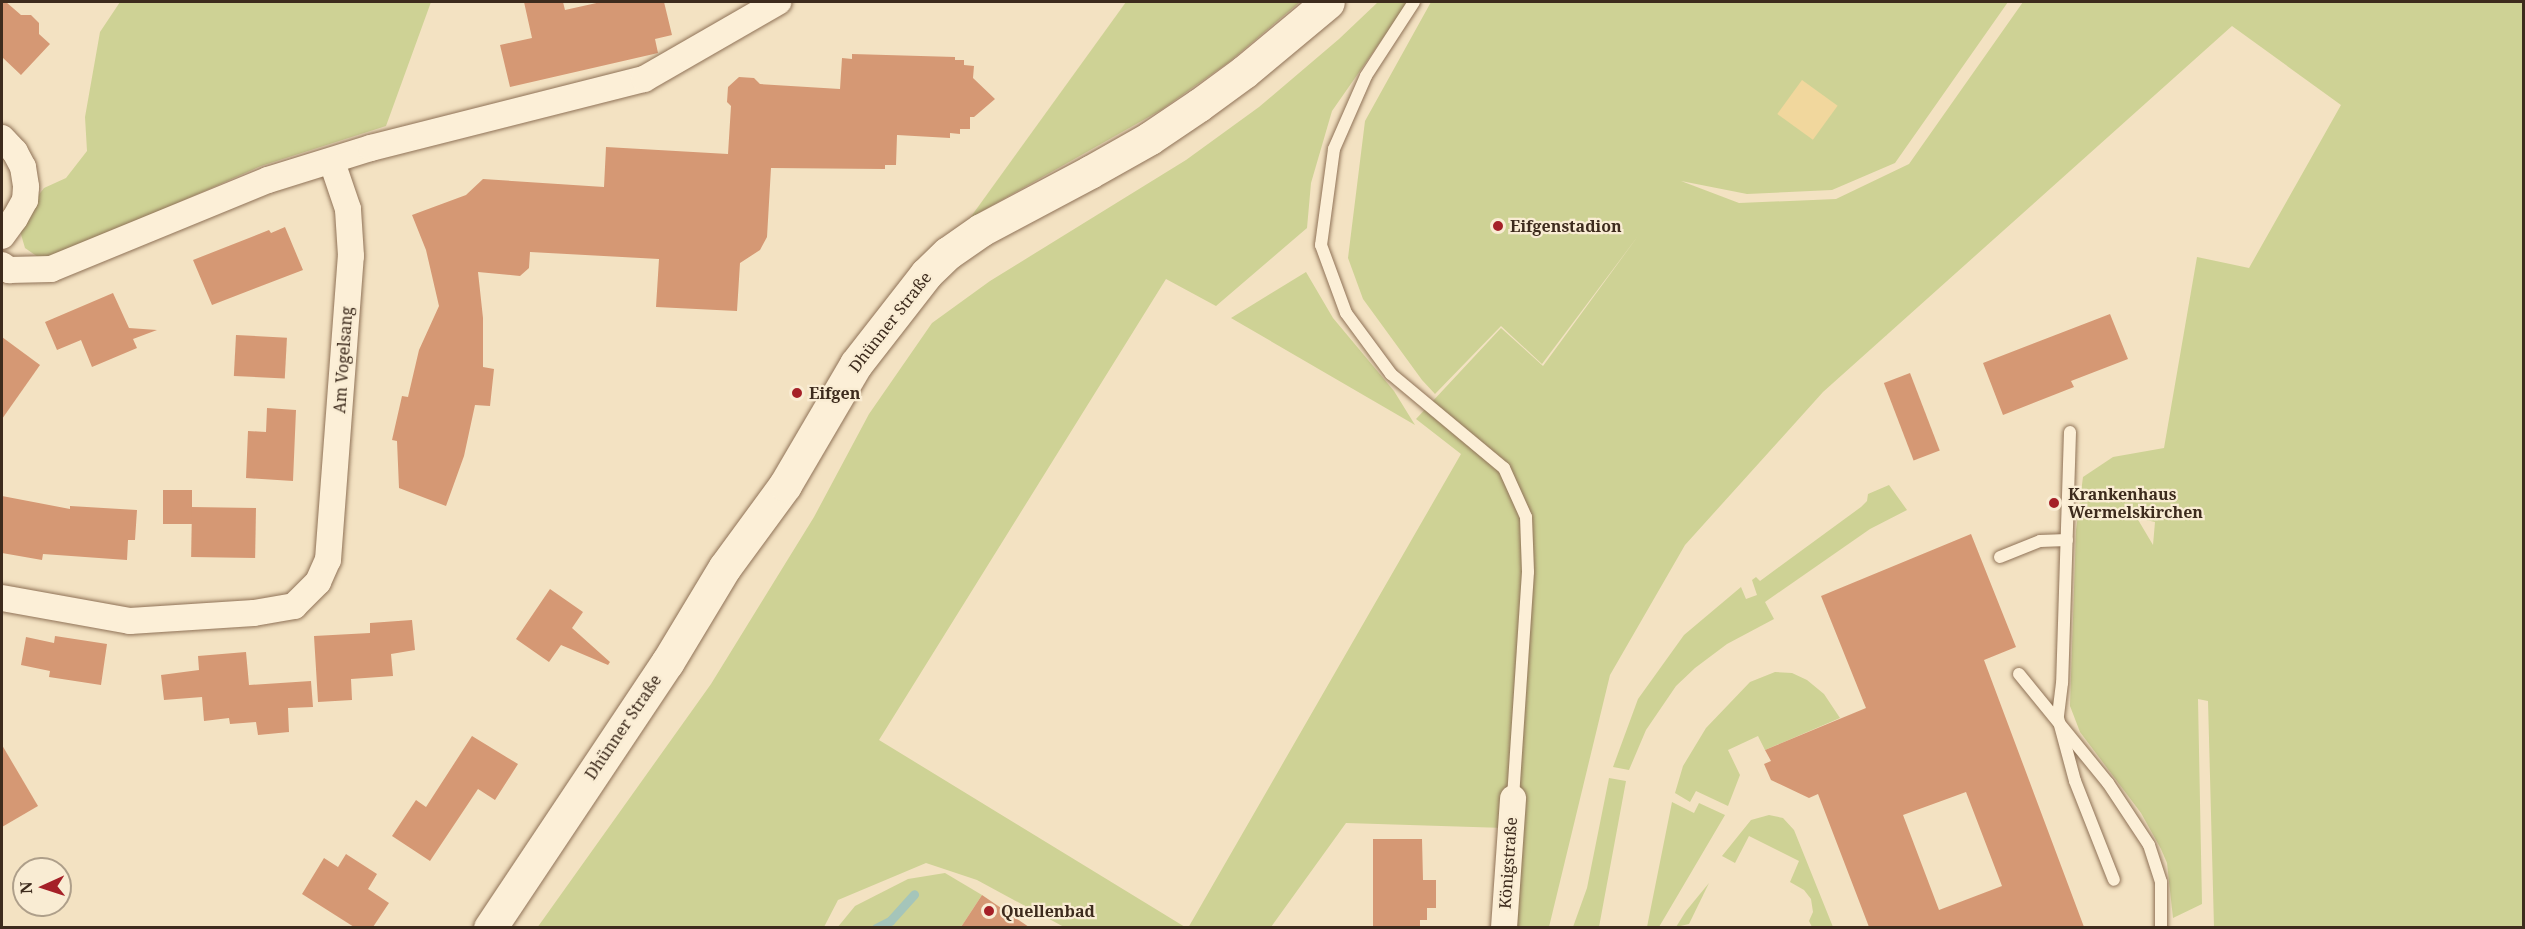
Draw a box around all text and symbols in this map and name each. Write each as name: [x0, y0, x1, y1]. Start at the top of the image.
place label: Eifgenstadion: [1510, 216, 1622, 236]
marker: Eifgenstadion: [1491, 219, 1505, 233]
street label: Dhünner Straße: [845, 268, 935, 376]
street label: Am Vogelsang: [330, 306, 356, 414]
place label: Eifgen: [809, 383, 860, 403]
marker: Eifgen: [790, 386, 804, 400]
place label: Krankenhaus Wermelskirchen: [2068, 484, 2203, 522]
marker: Krankenhaus Wermelskirchen: [2045, 494, 2063, 512]
street label: Dhünner Straße: [581, 671, 665, 783]
street label: Königstraße: [1495, 816, 1521, 910]
north arrow: [12, 857, 72, 917]
text: N: [15, 881, 37, 895]
place label: Quellenbad: [1001, 901, 1095, 921]
marker: Quellenbad: [982, 904, 996, 918]

